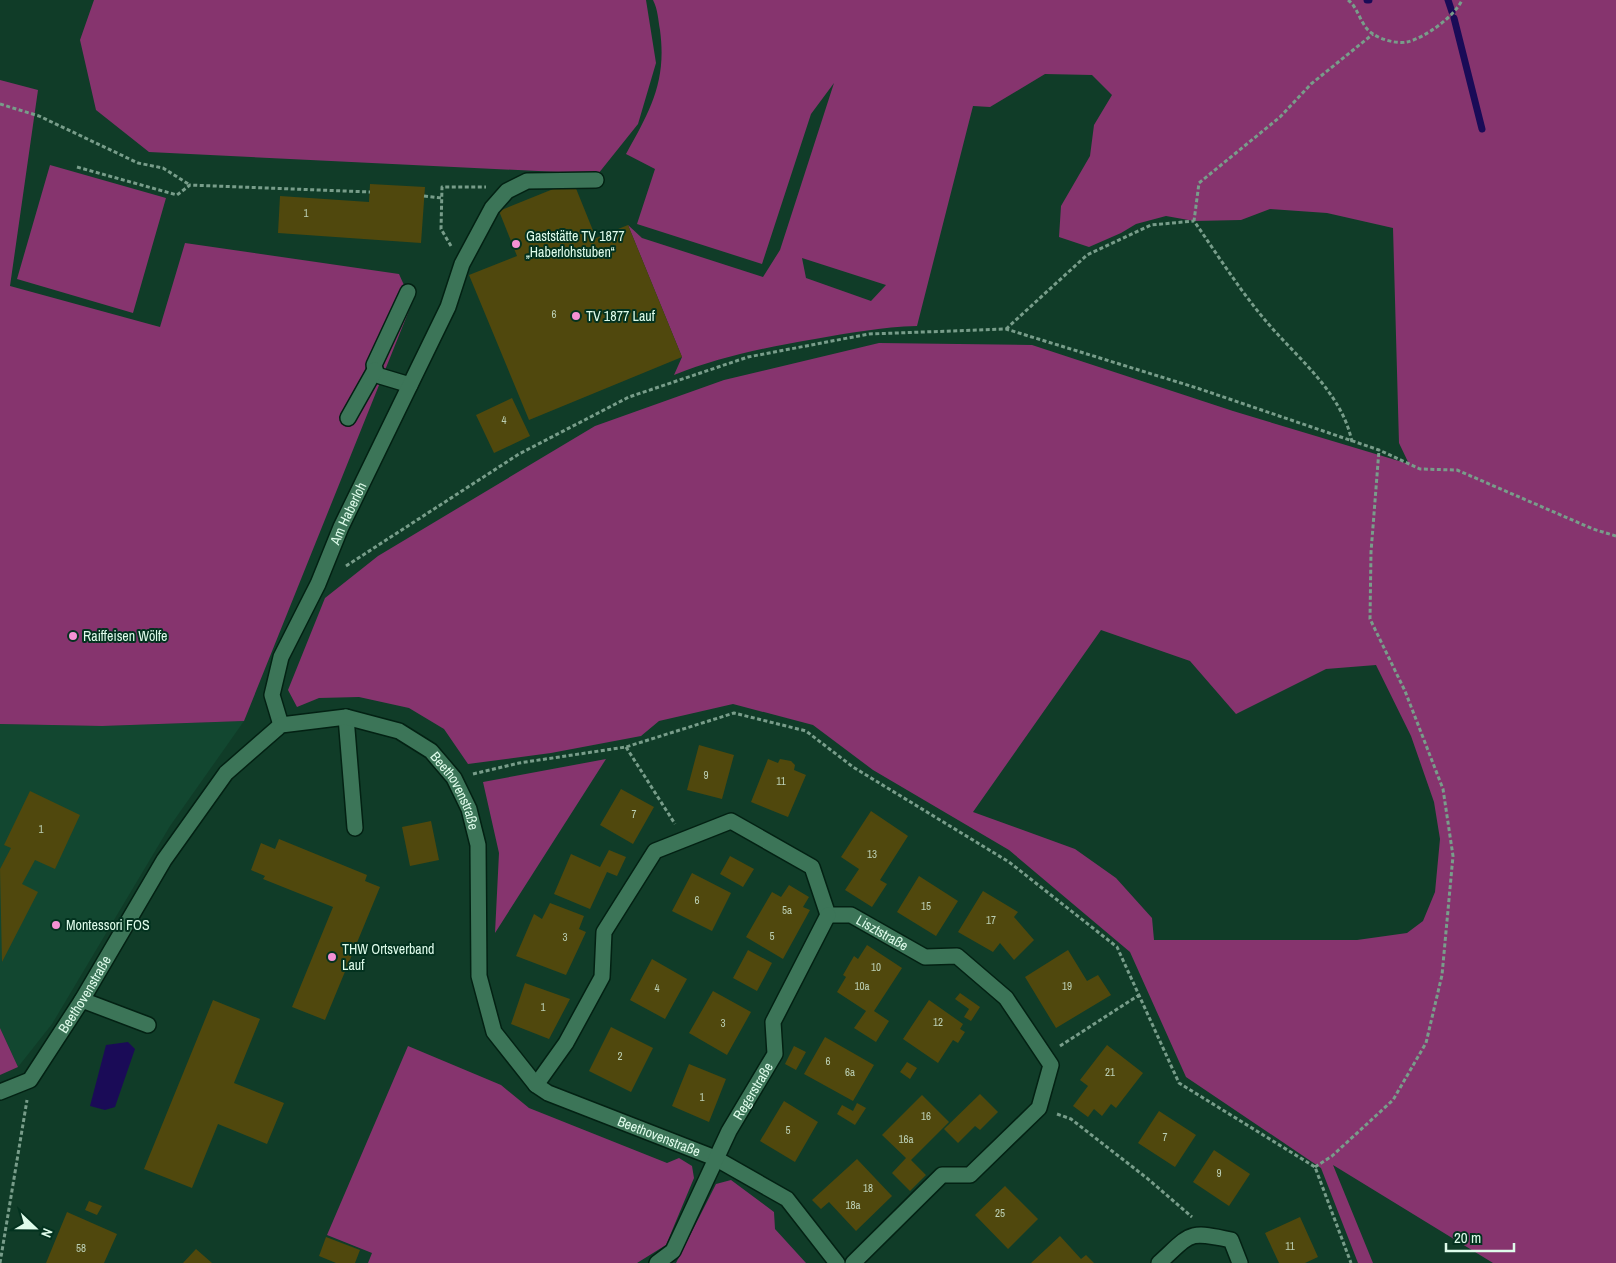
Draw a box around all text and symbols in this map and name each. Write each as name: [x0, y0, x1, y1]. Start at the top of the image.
house number: 1: [303, 206, 309, 220]
place label: Gaststätte TV 1877 „Haberlohstuben“: [526, 227, 625, 261]
marker: Gaststätte TV 1877 „Haberlohstuben“: [510, 238, 522, 250]
house number: 6: [551, 307, 557, 321]
place label: TV 1877 Lauf: [586, 307, 656, 325]
marker: TV 1877 Lauf: [570, 310, 582, 322]
house number: 4: [501, 413, 507, 427]
street label: Am Haberloh: [325, 479, 370, 548]
place label: Raiffeisen Wölfe: [83, 627, 167, 645]
marker: Raiffeisen Wölfe: [67, 630, 79, 642]
street label: Beethovenstraße: [426, 748, 483, 832]
house number: 9: [703, 768, 709, 782]
house number: 11: [776, 774, 786, 788]
house number: 7: [631, 807, 637, 821]
house number: 1: [38, 822, 44, 836]
house number: 13: [867, 847, 877, 861]
house number: 6: [694, 893, 700, 907]
house number: 15: [921, 899, 931, 913]
house number: 5a: [782, 903, 792, 917]
street label: Lisztstraße: [853, 911, 911, 955]
house number: 17: [986, 913, 996, 927]
place label: Montessori FOS: [66, 916, 150, 934]
marker: Montessori FOS: [50, 919, 62, 931]
house number: 5: [769, 929, 775, 943]
house number: 3: [562, 930, 568, 944]
place label: THW Ortsverband Lauf: [342, 940, 435, 974]
marker: THW Ortsverband Lauf: [326, 951, 338, 963]
street label: Beethovenstraße: [54, 952, 115, 1036]
house number: 10: [871, 960, 881, 974]
house number: 10a: [854, 979, 870, 993]
house number: 19: [1062, 979, 1072, 993]
house number: 4: [654, 981, 660, 995]
house number: 1: [540, 1000, 546, 1014]
house number: 12: [933, 1015, 943, 1029]
house number: 3: [720, 1016, 726, 1030]
house number: 2: [617, 1049, 623, 1063]
house number: 6: [825, 1054, 831, 1068]
street label: Regerstraße: [729, 1059, 777, 1123]
house number: 6a: [845, 1065, 855, 1079]
house number: 21: [1105, 1065, 1115, 1079]
house number: 1: [699, 1090, 705, 1104]
house number: 16: [921, 1109, 931, 1123]
street label: Beethovenstraße: [615, 1112, 703, 1160]
house number: 5: [785, 1123, 791, 1137]
house number: 7: [1162, 1130, 1168, 1144]
house number: 16a: [898, 1132, 914, 1146]
house number: 9: [1216, 1166, 1222, 1180]
house number: 18: [863, 1181, 873, 1195]
house number: 18a: [845, 1198, 861, 1212]
north arrow: [10, 1203, 60, 1253]
house number: 25: [995, 1206, 1005, 1220]
scale bar: [1446, 1220, 1514, 1252]
text: N: [37, 1226, 57, 1240]
text: 20 m: [1454, 1227, 1481, 1248]
house number: 11: [1285, 1239, 1295, 1253]
house number: 58: [76, 1241, 86, 1255]

